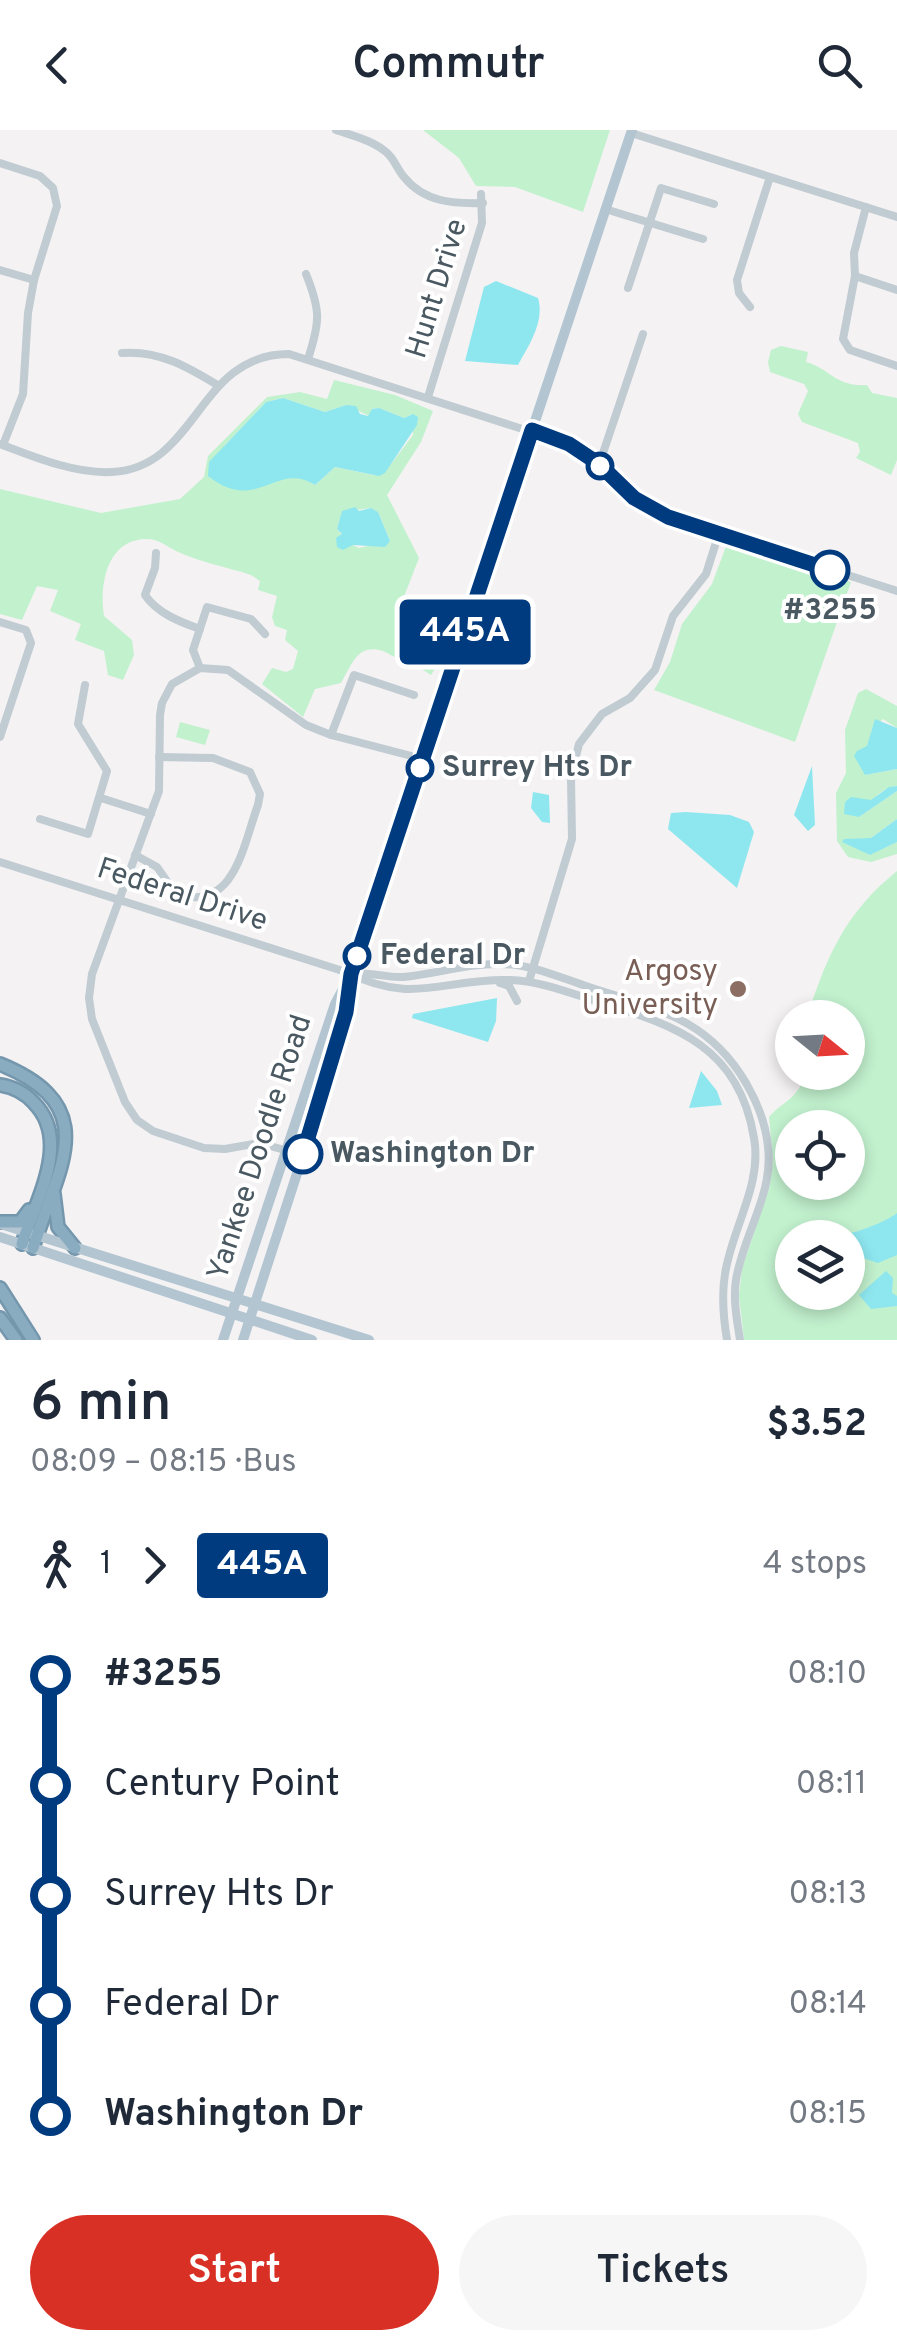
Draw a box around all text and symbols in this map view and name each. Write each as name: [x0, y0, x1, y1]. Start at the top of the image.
text: Commutr: [352, 37, 545, 94]
icon: back: [30, 38, 85, 93]
icon: search: [812, 38, 867, 93]
street label: Hunt Drive: [399, 215, 477, 363]
unlabelled marker: [587, 453, 613, 479]
marker: #3255: [811, 551, 849, 589]
place label: #3255: [783, 593, 877, 630]
line badge: 445A: [395, 600, 535, 664]
text: 445A: [420, 610, 510, 654]
place label: Surrey Hts Dr: [442, 750, 632, 787]
marker: Surrey Hts Dr: [407, 755, 433, 781]
street label: Federal Drive: [92, 851, 272, 941]
place label: Federal Dr: [380, 938, 526, 975]
marker: Federal Dr: [344, 943, 370, 969]
place label: Argosy University: [581, 954, 718, 1025]
marker: Argosy University: [727, 978, 749, 1000]
north arrow: [775, 1000, 865, 1090]
map controls: [775, 1000, 865, 1310]
street label: Yankee Doodle Road: [201, 1011, 321, 1285]
button: locate: [775, 1110, 865, 1200]
marker: Washington Dr: [284, 1135, 322, 1173]
place label: Washington Dr: [330, 1136, 535, 1173]
button: layers: [775, 1220, 865, 1310]
text: 6 min: [30, 1370, 172, 1440]
text: $3.52: [766, 1401, 867, 1450]
text: 08:09 – 08:15 · Bus: [30, 1443, 296, 1483]
icon: walk: [30, 1538, 85, 1593]
icon: forward: [127, 1538, 182, 1593]
text: 445A: [217, 1543, 308, 1587]
text: 1: [100, 1545, 112, 1585]
text: 4 stops: [763, 1545, 867, 1585]
text: #3255: [104, 1651, 222, 1700]
text: 08:10: [787, 1655, 867, 1695]
text: Century Point: [104, 1761, 340, 1810]
text: 08:11: [796, 1765, 867, 1805]
text: Surrey Hts Dr: [104, 1871, 334, 1920]
text: 08:13: [789, 1875, 867, 1915]
text: Federal Dr: [104, 1981, 279, 2030]
text: 08:14: [789, 1985, 867, 2025]
text: Washington Dr: [104, 2091, 363, 2140]
text: 08:15: [788, 2095, 867, 2135]
button: Start: [30, 2215, 439, 2330]
button: Tickets: [459, 2215, 867, 2330]

